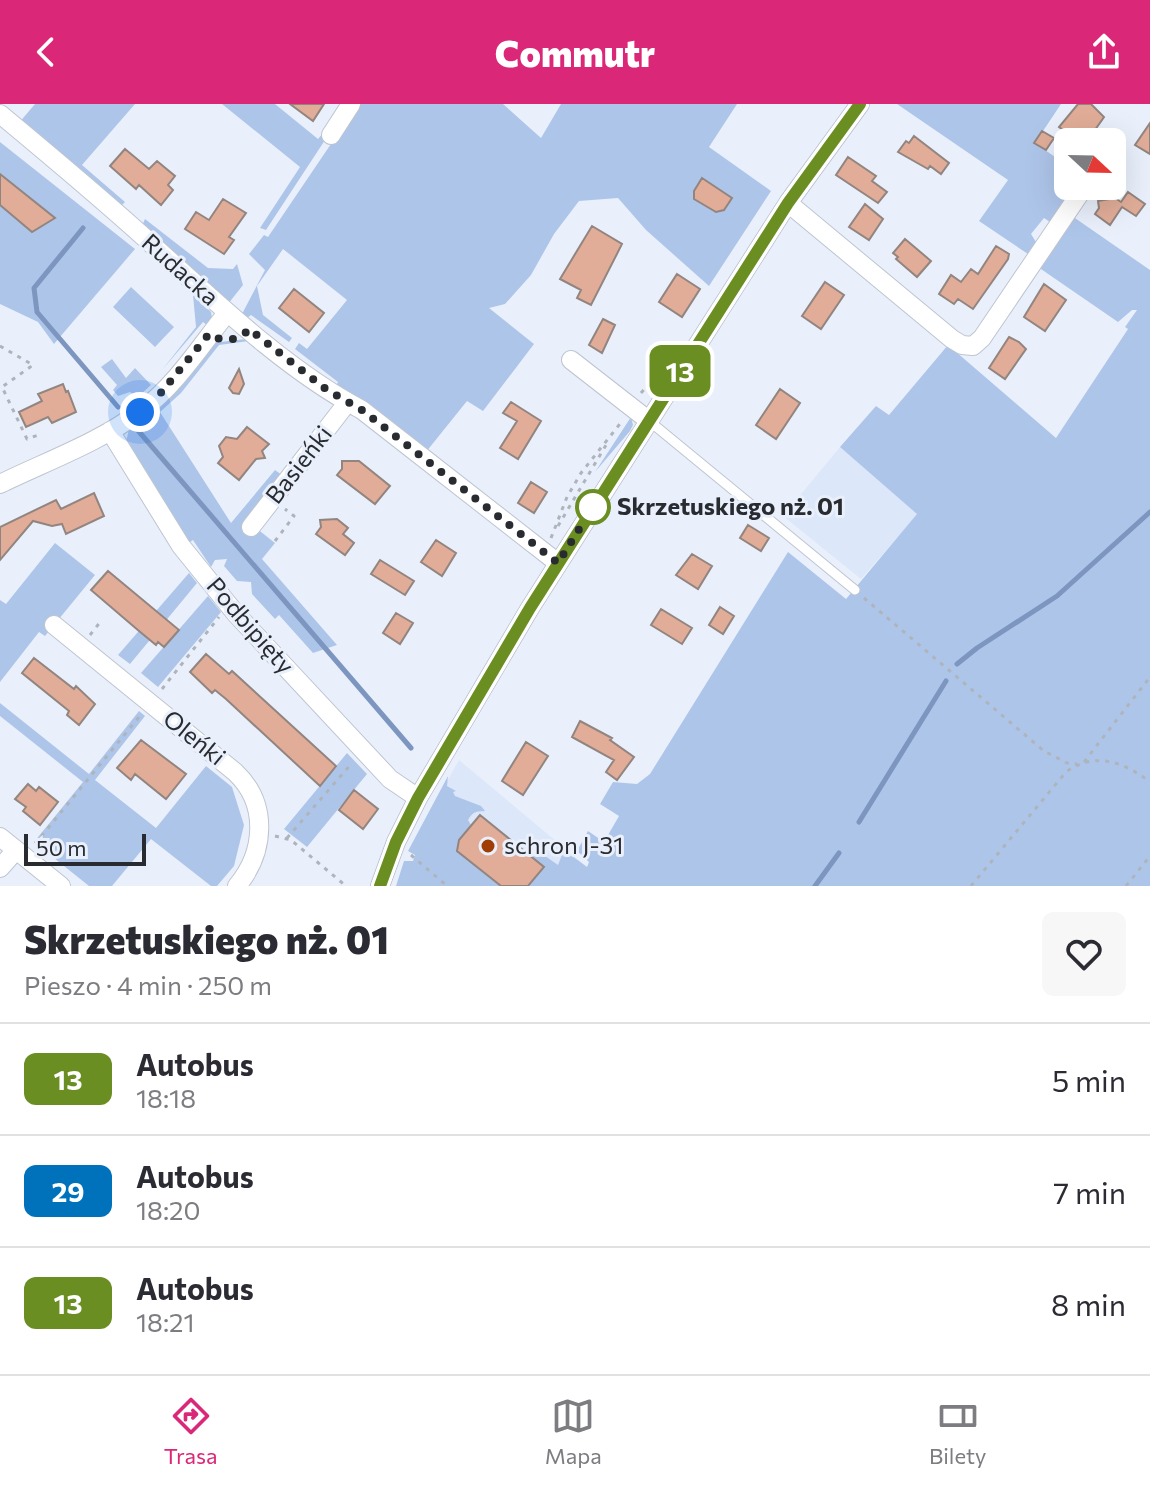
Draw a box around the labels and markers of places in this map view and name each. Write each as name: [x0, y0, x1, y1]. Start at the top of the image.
marker: Skrzetuskiego nż. 01: [576, 490, 610, 524]
place label: Skrzetuskiego nż. 01: [617, 491, 844, 520]
place label: schron J-31: [504, 830, 623, 859]
marker: schron J-31: [479, 837, 497, 855]

